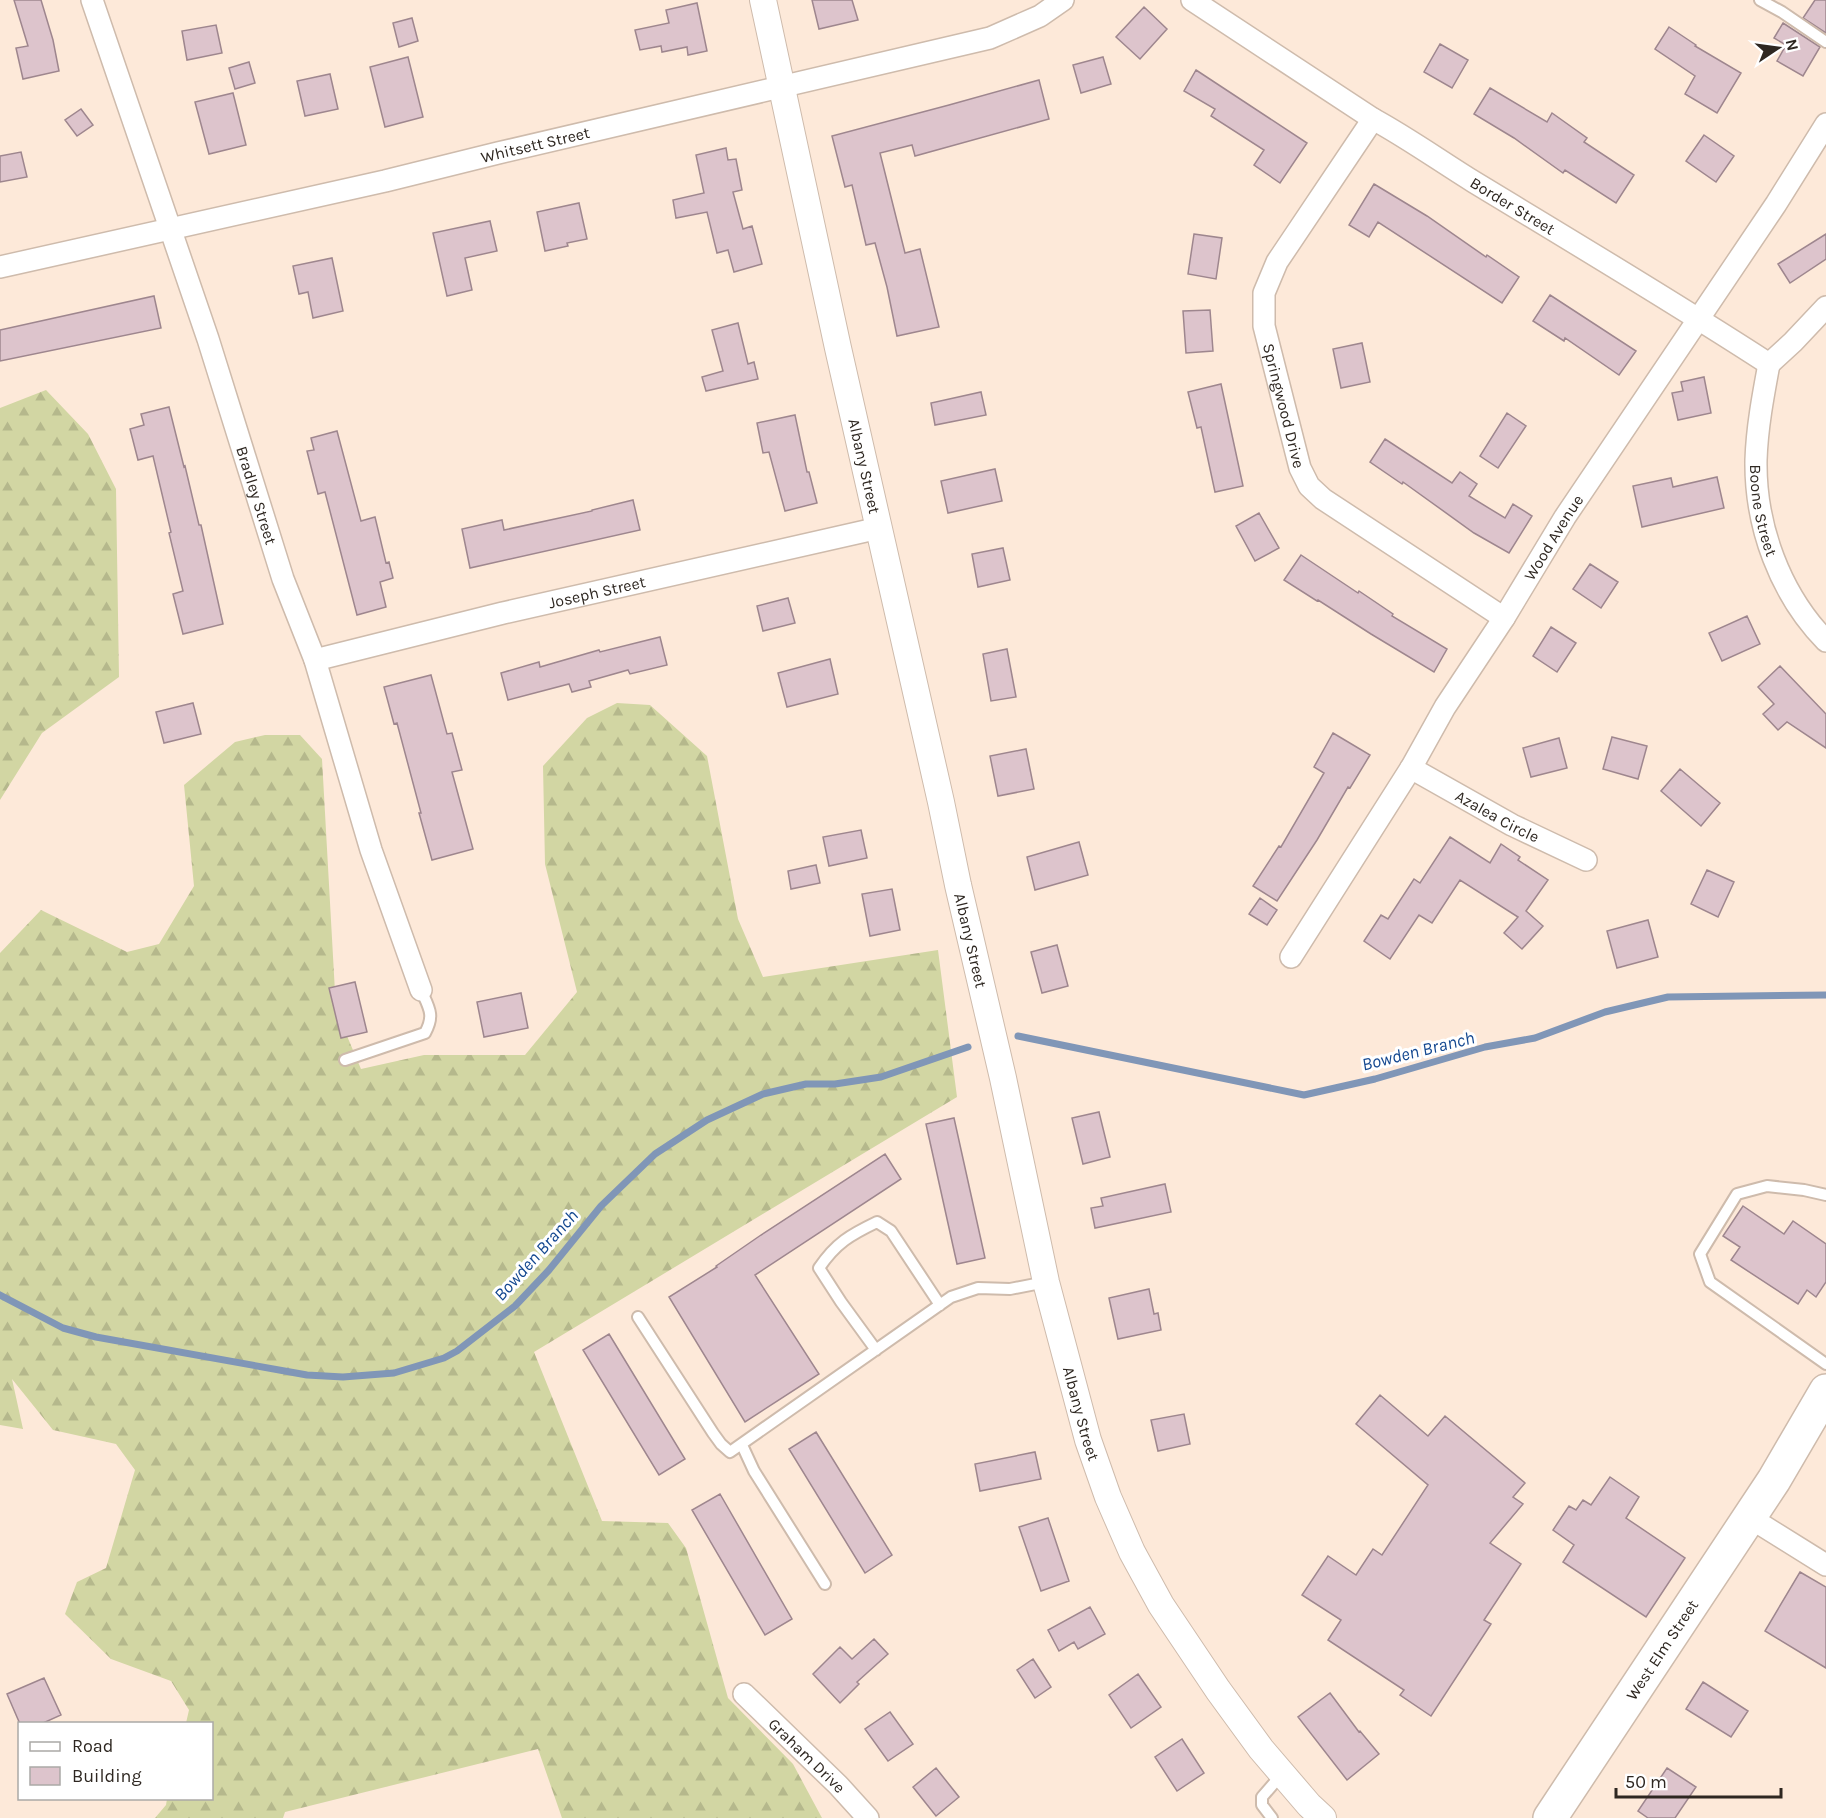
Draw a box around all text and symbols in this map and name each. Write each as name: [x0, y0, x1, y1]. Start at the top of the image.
north arrow: [1748, 18, 1808, 78]
text: N: [1782, 37, 1803, 52]
street label: Whitsett Street: [479, 123, 592, 167]
street label: Border Street: [1467, 173, 1558, 239]
street label: Springwood Drive: [1259, 341, 1309, 470]
street label: Albany Street: [844, 417, 884, 515]
street label: Bradley Street: [232, 444, 281, 547]
street label: Boone Street: [1746, 464, 1781, 559]
street label: Wood Avenue: [1520, 491, 1587, 584]
street label: Joseph Street: [547, 572, 647, 612]
street label: Azalea Circle: [1452, 786, 1542, 847]
street label: Albany Street: [950, 891, 991, 990]
water label: Bowden Branch: [1359, 1026, 1477, 1076]
water label: Bowden Branch: [489, 1205, 583, 1305]
street label: Albany Street: [1059, 1364, 1103, 1463]
street label: West Elm Street: [1622, 1596, 1702, 1704]
street label: Graham Drive: [764, 1714, 849, 1797]
legend: [18, 1722, 213, 1800]
text: Road: [72, 1735, 113, 1757]
scale bar: [1616, 1761, 1781, 1799]
text: Building: [72, 1765, 142, 1787]
text: 50 m: [1625, 1771, 1667, 1793]

